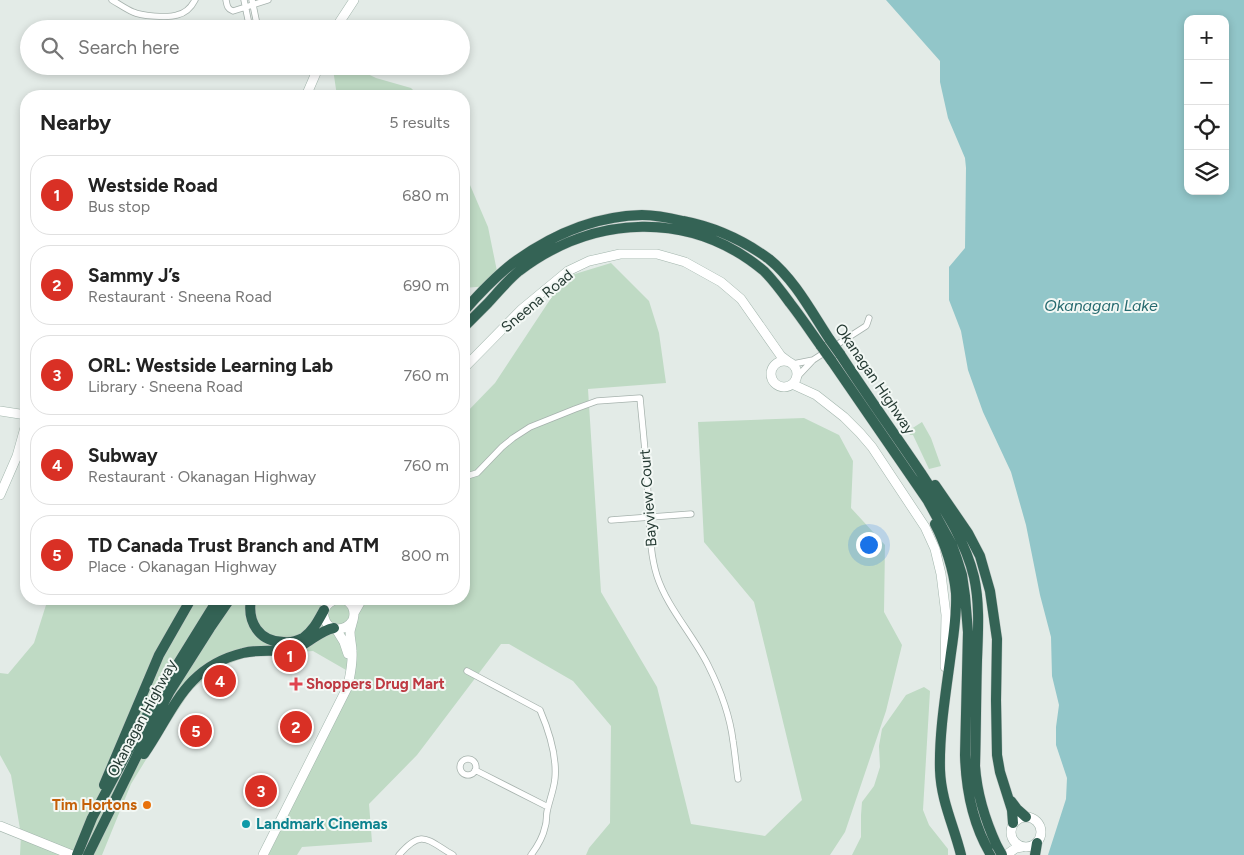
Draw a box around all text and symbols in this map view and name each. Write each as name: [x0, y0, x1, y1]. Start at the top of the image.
map controls: [1184, 15, 1229, 195]
button: +: [1184, 15, 1229, 60]
search box: [20, 20, 470, 75]
icon: search: [38, 34, 66, 62]
text: Search here: [78, 36, 180, 59]
button: −: [1184, 60, 1229, 105]
button: locate: [1184, 105, 1229, 150]
text: Nearby: [40, 110, 111, 135]
text: 5 results: [389, 113, 450, 132]
button: layers: [1184, 150, 1229, 195]
text: Westside Road: [88, 174, 218, 197]
text: 1: [54, 186, 60, 205]
text: 680 m: [402, 186, 449, 205]
text: Bus stop: [88, 197, 150, 216]
text: Sammy J’s: [88, 264, 180, 287]
street label: Sneena Road: [497, 266, 577, 336]
text: 2: [52, 276, 62, 295]
text: 690 m: [403, 276, 449, 295]
text: Restaurant · Sneena Road: [88, 287, 272, 306]
water label: Okanagan Lake: [1044, 296, 1158, 315]
street label: Okanagan Highway: [831, 320, 919, 438]
text: ORL: Westside Learning Lab: [88, 354, 333, 377]
text: 3: [53, 366, 61, 385]
text: 760 m: [404, 366, 449, 385]
text: Library · Sneena Road: [88, 377, 243, 396]
text: Subway: [88, 444, 158, 467]
street label: Bayview Court: [636, 448, 660, 547]
text: 4: [52, 456, 62, 475]
text: 760 m: [404, 456, 449, 475]
text: Restaurant · Okanagan Highway: [88, 467, 316, 486]
your location: [856, 532, 882, 558]
text: TD Canada Trust Branch and ATM: [88, 534, 379, 557]
text: 5: [52, 546, 62, 565]
text: 800 m: [401, 546, 449, 565]
text: Place · Okanagan Highway: [88, 557, 277, 576]
pin: 1: [274, 637, 306, 675]
street label: Okanagan Highway: [104, 656, 180, 780]
pin: 4: [204, 662, 236, 700]
place label: Shoppers Drug Mart: [306, 675, 445, 693]
marker: Shoppers Drug Mart: [290, 678, 302, 690]
pin: 2: [280, 708, 312, 746]
pin: 5: [180, 712, 212, 750]
pin: 3: [245, 772, 277, 810]
place label: Tim Hortons: [52, 796, 137, 814]
marker: Tim Hortons: [141, 799, 153, 811]
place label: Landmark Cinemas: [256, 815, 388, 833]
marker: Landmark Cinemas: [240, 818, 252, 830]

